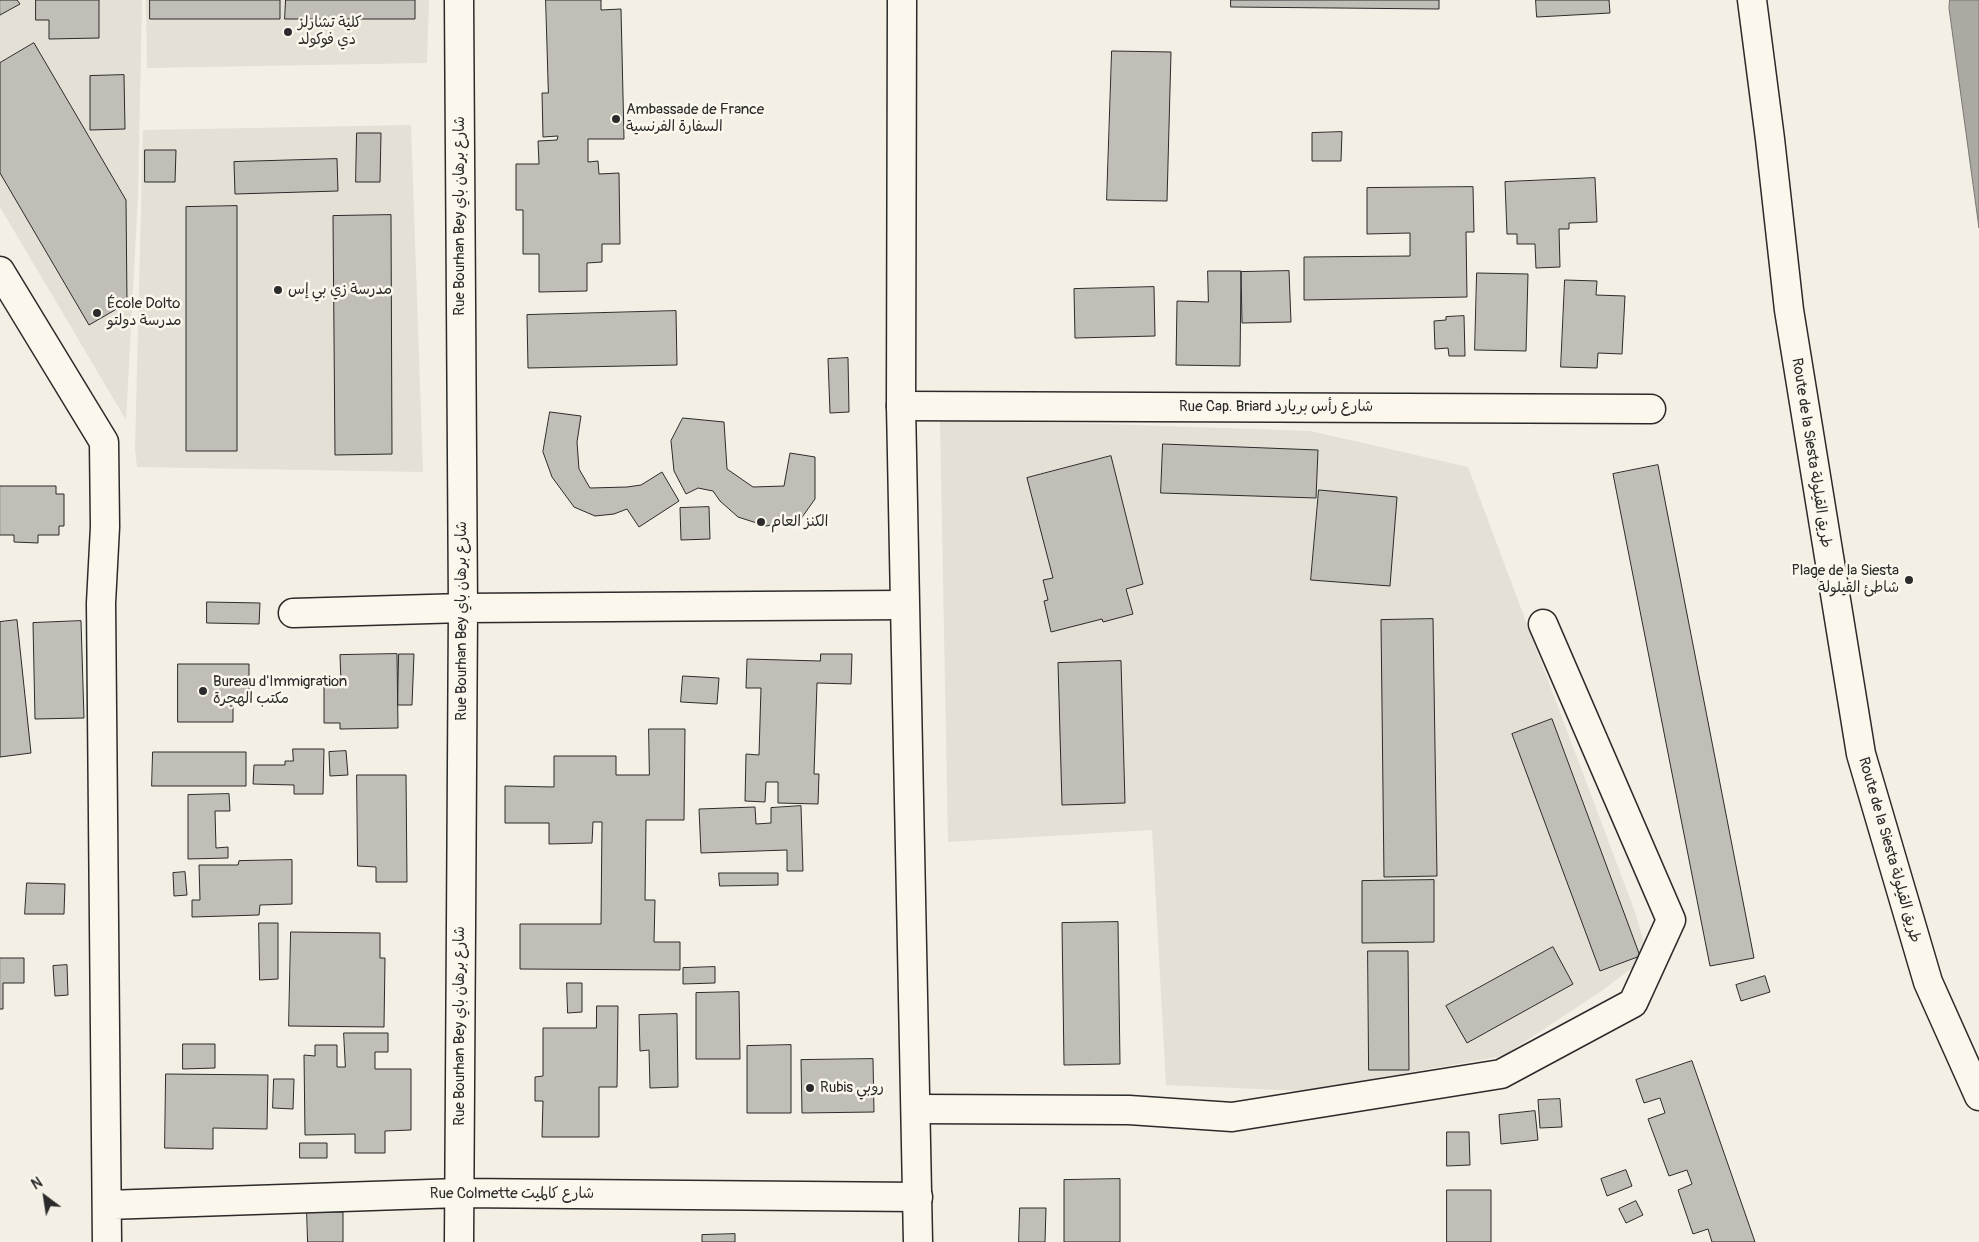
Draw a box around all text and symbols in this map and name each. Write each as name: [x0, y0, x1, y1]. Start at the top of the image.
place label: كلية تشارلز دي فوكولد: [298, 14, 362, 49]
marker: كلية تشارلز دي فوكولد: [282, 26, 294, 38]
place label: Ambassade de France السفارة الفرنسية: [626, 101, 764, 136]
marker: Ambassade de France السفارة الفرنسية: [610, 113, 622, 125]
street label: Rue Bourhan Bey شارع برهان باي: [451, 116, 469, 316]
place label: مدرسة زي بي إس: [288, 281, 392, 299]
marker: مدرسة زي بي إس: [272, 284, 284, 296]
place label: École Dolto مدرسة دولتو: [107, 295, 182, 330]
marker: École Dolto مدرسة دولتو: [91, 307, 103, 319]
street label: Route de la Siesta طريق القيلولة: [1787, 357, 1835, 549]
street label: Rue Cap. Briard شارع رأس بريارد: [1179, 398, 1373, 416]
place label: الكنز العام: [771, 513, 828, 531]
marker: الكنز العام: [755, 516, 767, 528]
street label: Rue Bourhan Bey شارع برهان باي: [453, 521, 471, 721]
place label: Plage de la Siesta شاطئ القيلولة: [1791, 562, 1899, 597]
marker: Plage de la Siesta شاطئ القيلولة: [1903, 574, 1915, 586]
place label: Bureau d'Immigration مكتب الهجرة: [213, 673, 347, 708]
marker: Bureau d'Immigration مكتب الهجرة: [197, 685, 209, 697]
street label: Route de la Siesta طريق القيلولة: [1854, 755, 1924, 945]
street label: Rue Bourhan Bey شارع برهان باي: [451, 926, 469, 1126]
place label: Rubis روبي: [820, 1079, 884, 1097]
marker: Rubis روبي: [804, 1082, 816, 1094]
north arrow: [20, 1172, 70, 1222]
text: N: [29, 1174, 45, 1193]
street label: Rue Colmette شارع كالميت: [430, 1185, 594, 1203]

